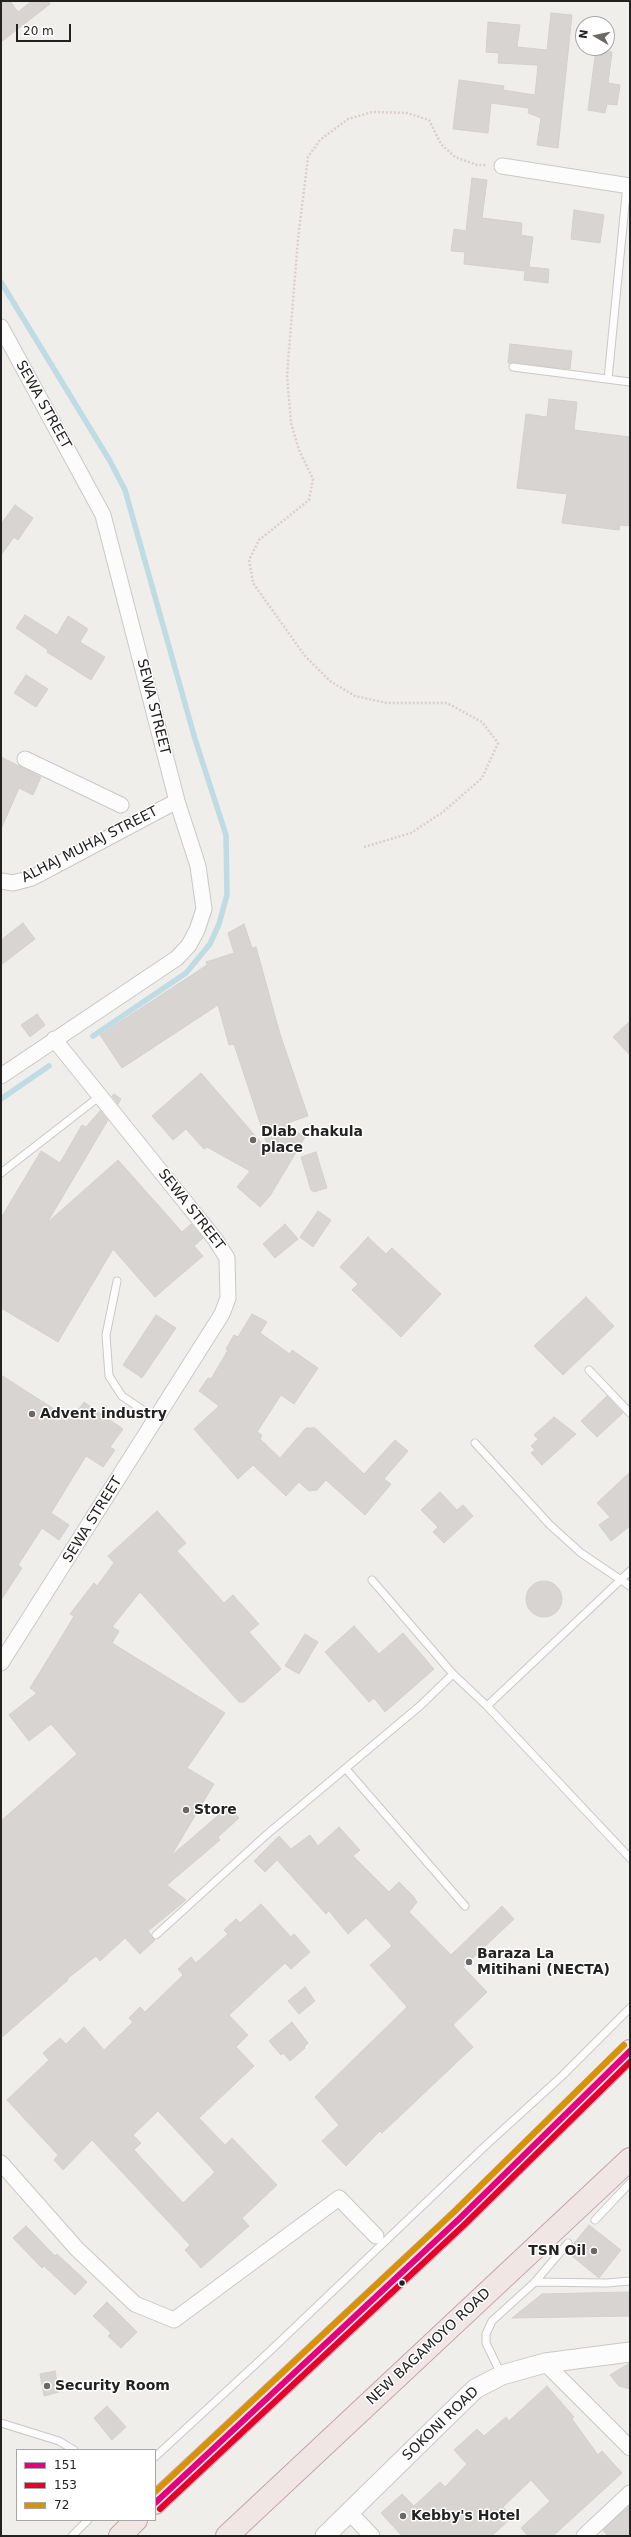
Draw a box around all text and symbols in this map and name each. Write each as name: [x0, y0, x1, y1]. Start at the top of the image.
scale bar: [18, 16, 73, 42]
north arrow: [575, 16, 615, 56]
text: 20 m: [23, 24, 54, 38]
text: N: [577, 29, 591, 40]
street label: SEWA STREET: [12, 358, 74, 452]
street label: SEWA STREET: [133, 657, 173, 757]
street label: ALHAJ MUHAJ STREET: [19, 803, 161, 887]
place label: Dlab chakula place: [261, 1124, 363, 1156]
marker: Dlab chakula place: [248, 1135, 258, 1145]
street label: SEWA STREET: [154, 1166, 228, 1254]
place label: Advent industry: [40, 1406, 167, 1422]
marker: Advent industry: [27, 1409, 37, 1419]
street label: SEWA STREET: [60, 1474, 126, 1566]
place label: Store: [194, 1802, 237, 1818]
marker: Store: [181, 1805, 191, 1815]
place label: Baraza La Mitihani (NECTA): [477, 1946, 610, 1978]
marker: Baraza La Mitihani (NECTA): [464, 1957, 474, 1967]
place label: TSN Oil: [528, 2243, 586, 2259]
marker: TSN Oil: [589, 2246, 599, 2256]
unlabelled marker: [397, 2278, 407, 2288]
street label: NEW BAGAMOYO ROAD: [364, 2285, 494, 2409]
place label: Security Room: [55, 2378, 170, 2394]
marker: Security Room: [42, 2381, 52, 2391]
street label: SOKONI ROAD: [399, 2383, 483, 2465]
legend: [16, 2449, 156, 2521]
text: 151: [54, 2458, 77, 2472]
text: 153: [54, 2478, 77, 2492]
text: 72: [54, 2498, 69, 2512]
place label: Kebby's Hotel: [411, 2508, 520, 2524]
marker: Kebby's Hotel: [398, 2511, 408, 2521]

